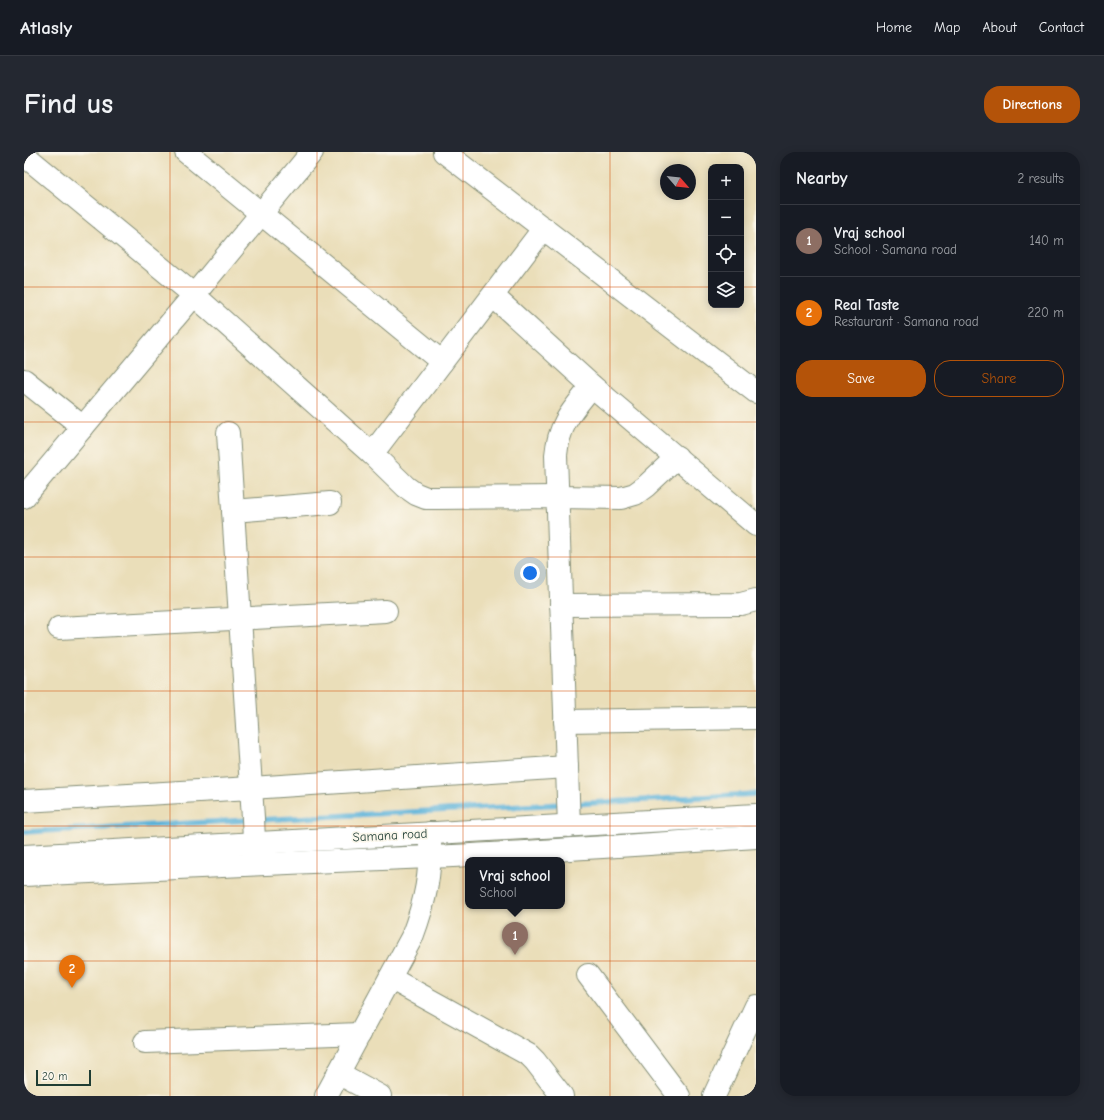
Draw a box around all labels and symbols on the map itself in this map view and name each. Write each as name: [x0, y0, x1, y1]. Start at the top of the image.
north arrow: [660, 164, 696, 200]
your location: [520, 563, 540, 583]
street label: Samana road: [352, 826, 428, 844]
pin: 1: [502, 922, 528, 955]
pin: 2: [59, 955, 85, 988]
scale bar: [36, 1068, 91, 1087]

